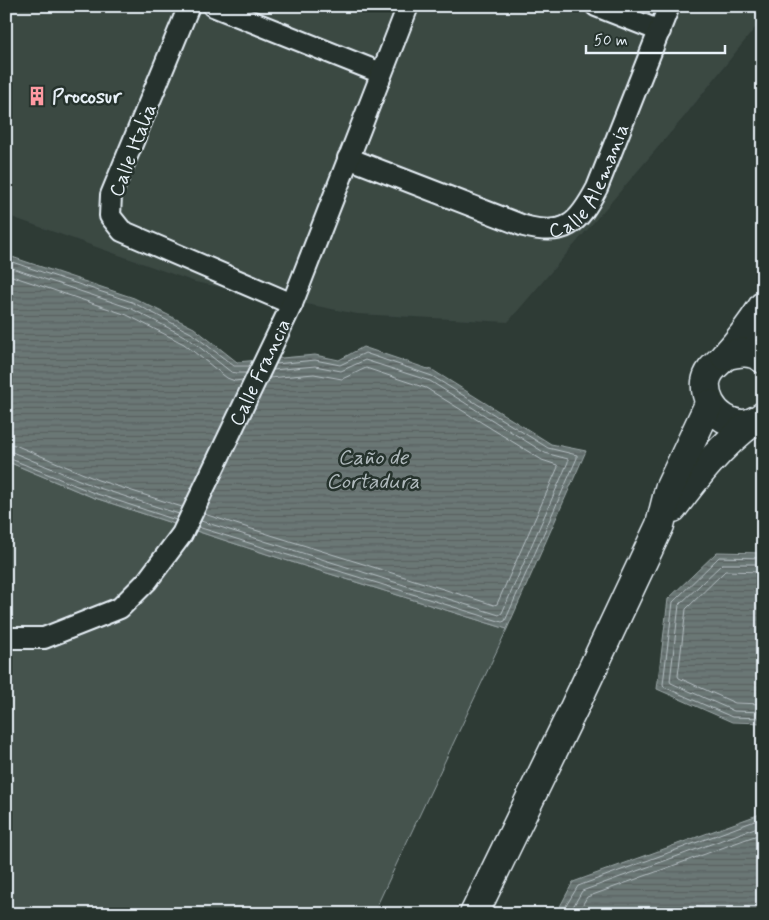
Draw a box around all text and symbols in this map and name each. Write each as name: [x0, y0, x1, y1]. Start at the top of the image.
scale bar: [586, 22, 725, 54]
text: 50 m: [594, 31, 628, 51]
place label: Procosur: [52, 84, 123, 111]
building icon: Procosur: [26, 85, 48, 107]
street label: Calle Italia: [103, 100, 164, 201]
street label: Calle Alemania: [547, 120, 636, 245]
street label: Calle Francia: [224, 314, 298, 431]
water label: Caño de Cortadura: [326, 444, 420, 496]

